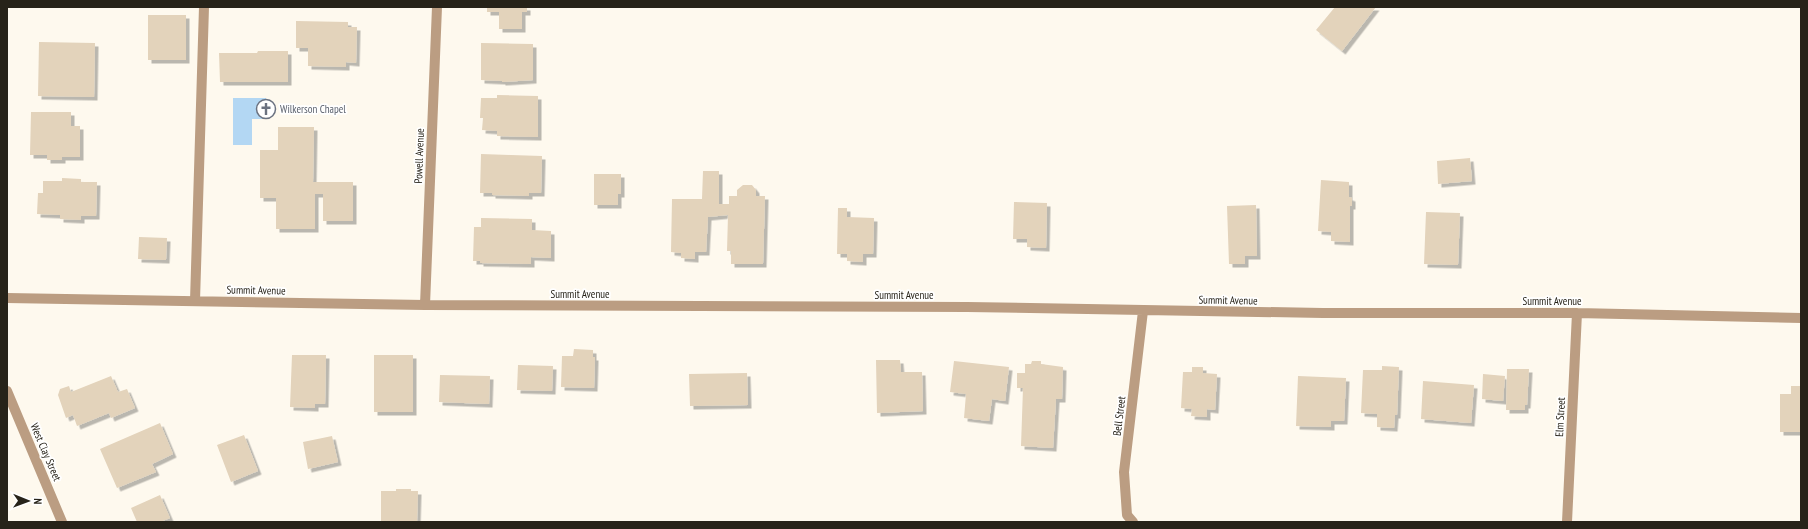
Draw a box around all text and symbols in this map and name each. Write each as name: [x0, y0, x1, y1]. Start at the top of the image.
church icon: Wilkerson Chapel: [255, 98, 277, 120]
place label: Wilkerson Chapel: [280, 102, 346, 116]
street label: Powell Avenue: [411, 128, 427, 184]
street label: Summit Avenue: [226, 282, 286, 298]
street label: Summit Avenue: [550, 287, 610, 301]
street label: Summit Avenue: [874, 288, 934, 302]
street label: Summit Avenue: [1198, 292, 1258, 308]
street label: Summit Avenue: [1522, 294, 1582, 308]
street label: Bell Street: [1110, 395, 1128, 437]
street label: Elm Street: [1552, 397, 1568, 437]
street label: West Clay Street: [28, 421, 64, 483]
north arrow: [8, 481, 48, 521]
text: N: [31, 498, 45, 504]

